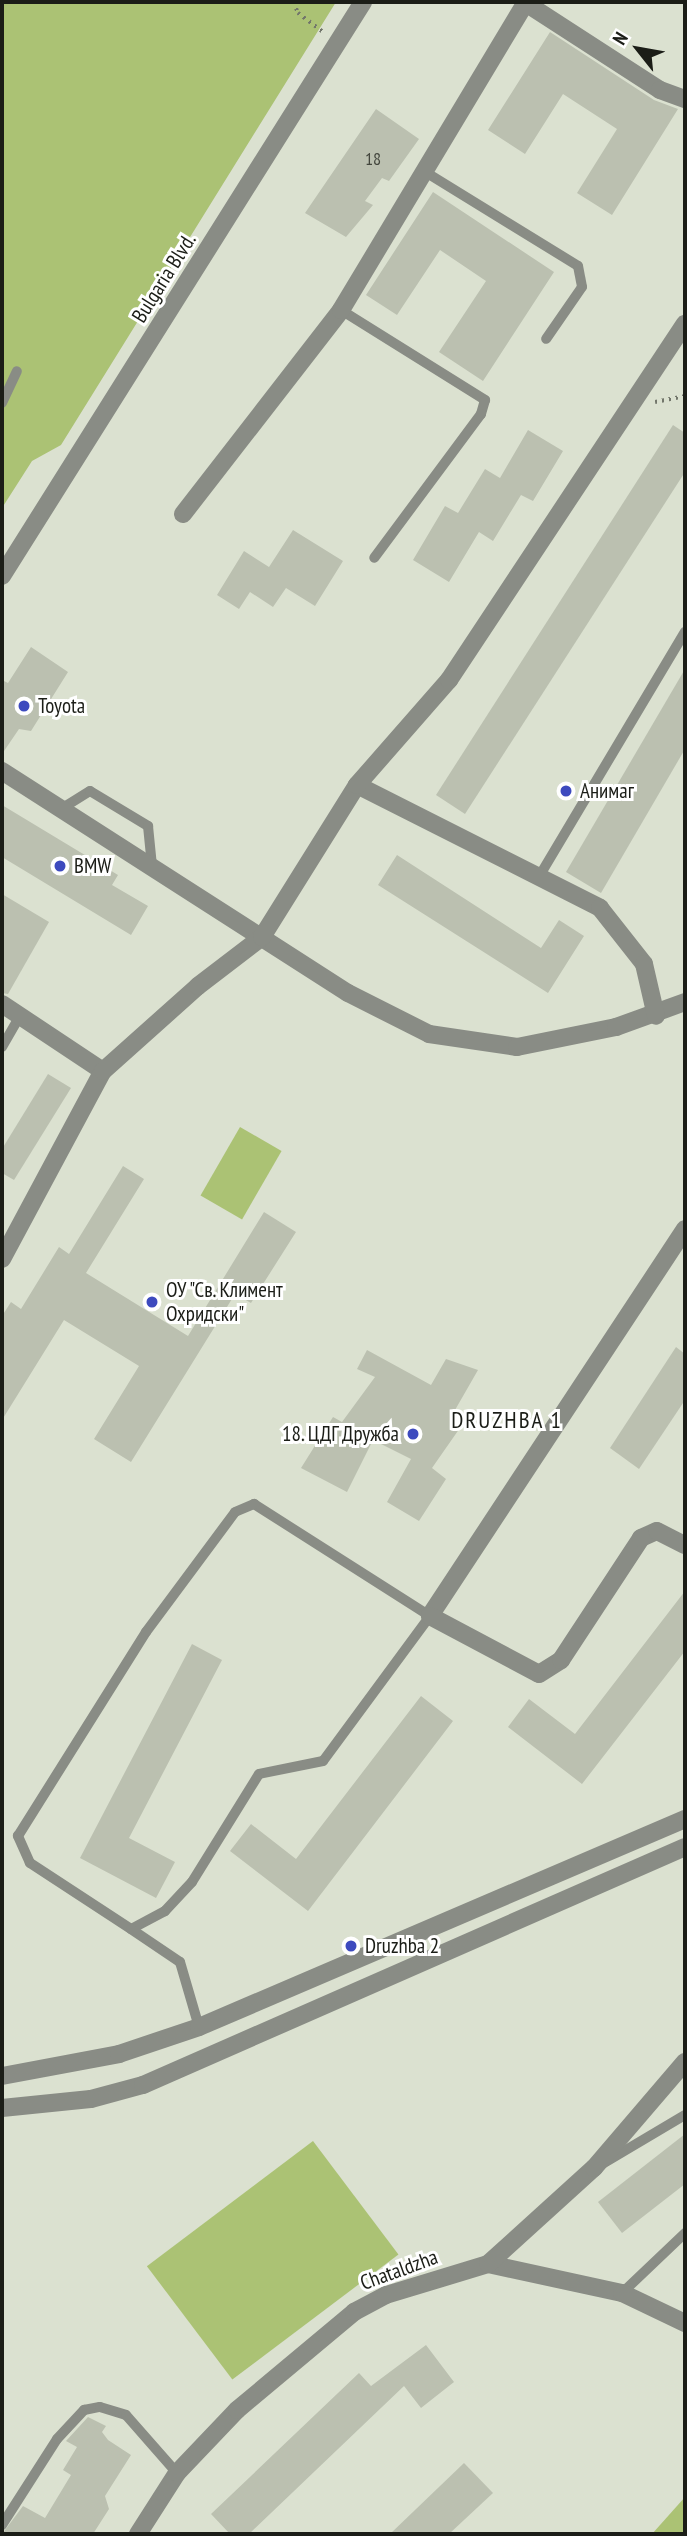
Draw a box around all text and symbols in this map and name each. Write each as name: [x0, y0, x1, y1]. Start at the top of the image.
north arrow: [603, 14, 673, 84]
text: N: [607, 28, 633, 49]
house number: 18: [365, 148, 381, 170]
street label: Bulgaria Blvd.: [127, 229, 201, 327]
place label: Toyota: [38, 693, 85, 719]
marker: Toyota: [16, 698, 32, 714]
place label: Анимаг: [580, 778, 634, 804]
marker: Анимаг: [558, 783, 574, 799]
place label: BMW: [74, 853, 111, 879]
marker: BMW: [52, 858, 68, 874]
place label: ОУ "Св. Климент Охридски": [166, 1277, 286, 1327]
marker: ОУ "Св. Климент Охридски": [144, 1294, 160, 1310]
district label: DRUZHBA 1: [452, 1406, 562, 1434]
place label: 18. ЦДГ Дружба: [280, 1421, 399, 1447]
marker: 18. ЦДГ Дружба: [405, 1426, 421, 1442]
place label: Druzhba 2: [365, 1933, 439, 1959]
marker: Druzhba 2: [343, 1938, 359, 1954]
street label: Chataldzha: [357, 2244, 441, 2296]

